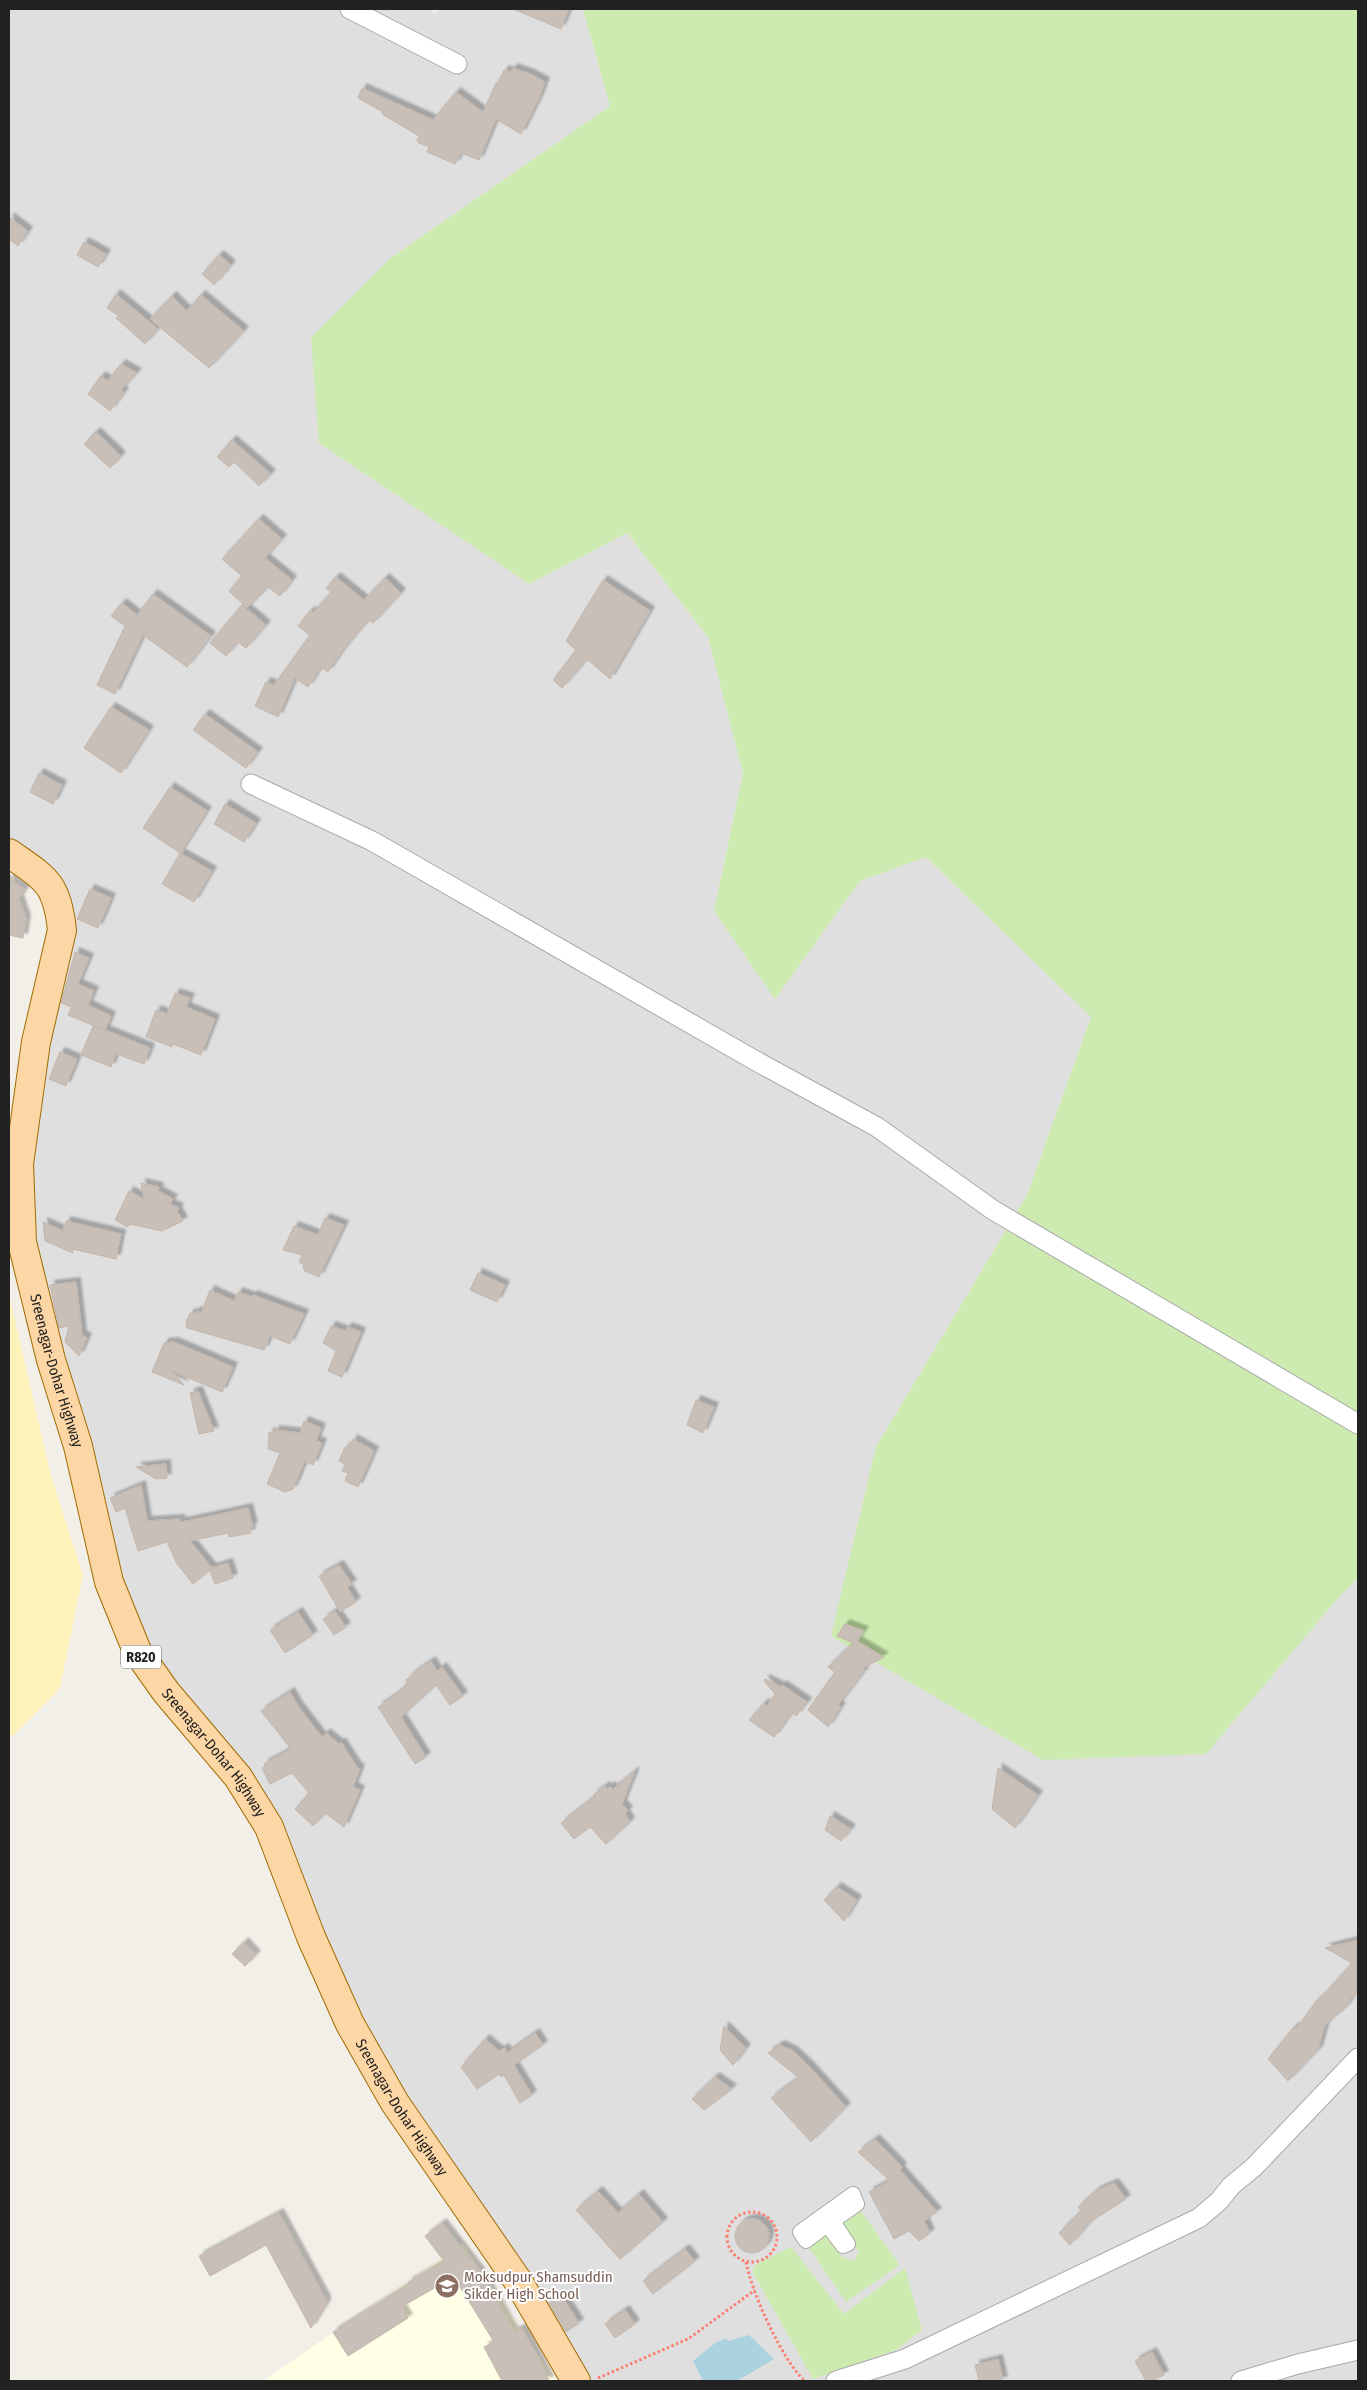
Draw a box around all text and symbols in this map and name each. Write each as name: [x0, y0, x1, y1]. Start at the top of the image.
street label: Sreenagar-Dohar Highway: [26, 1292, 87, 1450]
road number: R820: [121, 1645, 161, 1668]
street label: Sreenagar-Dohar Highway: [158, 1685, 270, 1821]
street label: Sreenagar-Dohar Highway: [351, 2036, 452, 2180]
place label: Moksudpur Shamsuddin Sikder High School: [464, 2268, 613, 2303]
school or university icon: Moksudpur Shamsuddin Sikder High School: [434, 2273, 460, 2299]

